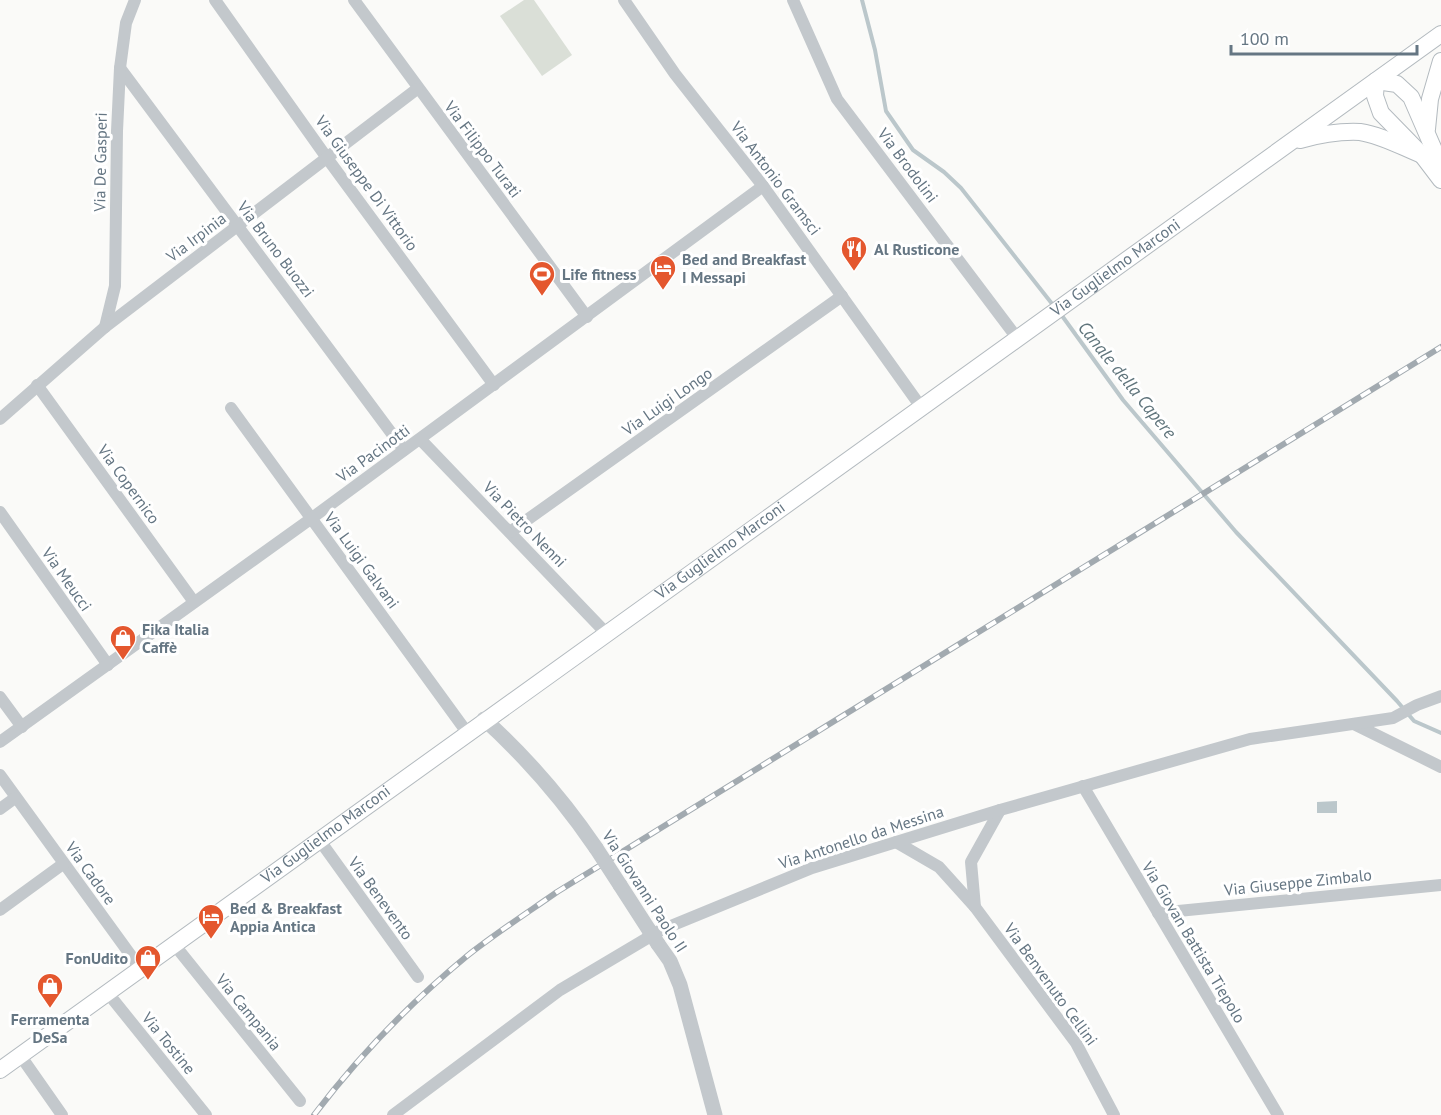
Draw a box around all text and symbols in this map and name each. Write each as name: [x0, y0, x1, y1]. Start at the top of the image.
scale bar: [1231, 18, 1417, 56]
text: 100 m: [1240, 27, 1289, 50]
street label: Via Filippo Turati: [440, 96, 526, 201]
street label: Via Giuseppe Di Vittorio: [311, 111, 423, 255]
street label: Via De Gasperi: [89, 112, 111, 213]
street label: Via Antonio Gramsci: [726, 116, 825, 239]
street label: Via Brodolini: [873, 123, 943, 206]
street label: Via Bruno Buozzi: [233, 196, 319, 301]
street label: Via Irpinia: [161, 208, 230, 267]
street label: Via Guglielmo Marconi: [1045, 214, 1184, 321]
restaurant icon: Al Rusticone: [839, 234, 869, 272]
place label: Al Rusticone: [874, 239, 959, 259]
place label: Bed and Breakfast I Messapi: [682, 249, 806, 287]
hotel icon: Bed and Breakfast I Messapi: [648, 253, 678, 291]
sports icon: Life fitness: [527, 259, 557, 297]
place label: Life fitness: [562, 264, 637, 284]
water label: Canale della Capere: [1073, 316, 1182, 444]
street label: Via Luigi Longo: [617, 363, 716, 440]
street label: Via Pacinotti: [332, 420, 414, 487]
street label: Via Copernico: [93, 440, 165, 528]
street label: Via Pietro Nenni: [478, 476, 571, 571]
street label: Via Guglielmo Marconi: [650, 497, 788, 604]
street label: Via Luigi Galvani: [320, 507, 404, 612]
street label: Via Meucci: [37, 542, 96, 615]
place label: Fika Italia Caffè: [142, 619, 209, 657]
shop icon: Fika Italia Caffè: [108, 623, 138, 661]
street label: Via Guglielmo Marconi: [256, 780, 394, 888]
street label: Via Antonello da Messina: [775, 801, 946, 873]
street label: Via Giovanni Paolo II: [598, 825, 692, 956]
street label: Via Cadore: [61, 837, 121, 908]
street label: Via Benevento: [344, 852, 418, 943]
street label: Via Giovan Battista Tiepolo: [1137, 857, 1250, 1026]
street label: Via Giuseppe Zimbalo: [1222, 864, 1373, 900]
place label: Bed & Breakfast Appia Antica: [230, 898, 342, 936]
hotel icon: Bed & Breakfast Appia Antica: [196, 902, 226, 940]
street label: Via Benvenuto Cellini: [999, 918, 1102, 1049]
shop icon: FonUdito: [133, 943, 163, 981]
place label: FonUdito: [66, 948, 128, 968]
street label: Via Campania: [211, 969, 286, 1054]
shop icon: Ferramenta DeSa: [35, 971, 65, 1009]
street label: Via Tostine: [137, 1007, 200, 1078]
place label: Ferramenta DeSa: [11, 1009, 89, 1047]

